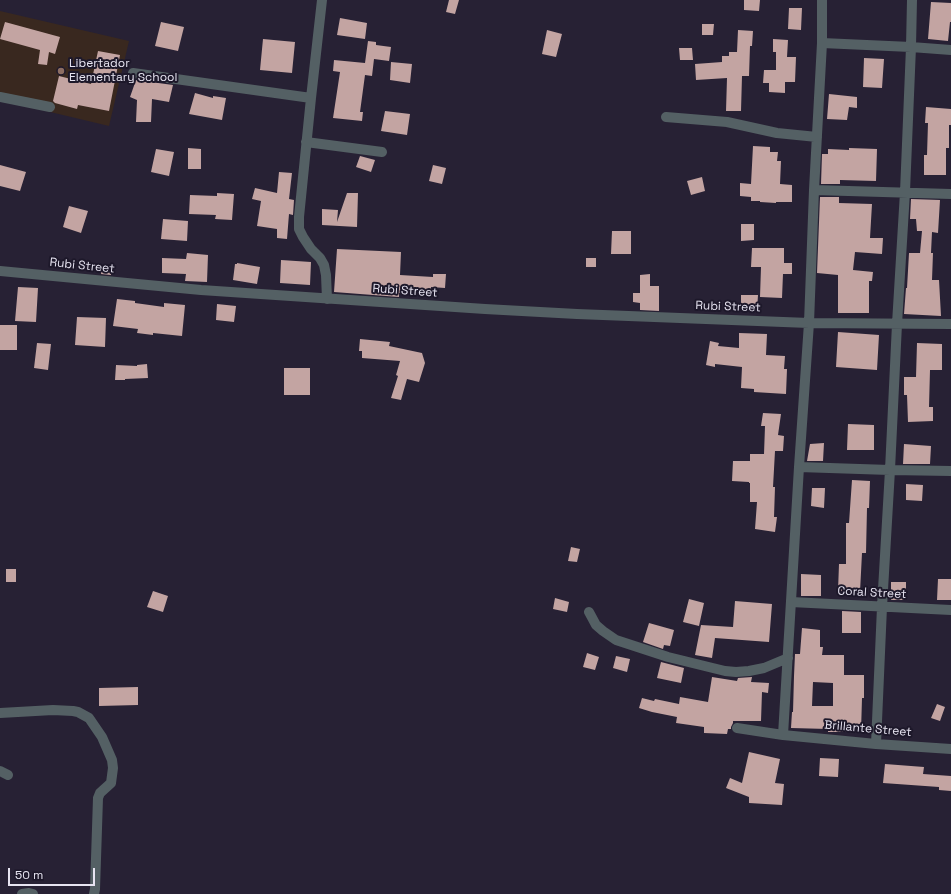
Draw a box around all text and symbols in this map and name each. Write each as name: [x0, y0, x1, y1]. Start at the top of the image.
place label: Libertador Elementary School: [69, 57, 177, 85]
marker: Libertador Elementary School: [56, 66, 66, 76]
street label: Rubi Street: [49, 255, 115, 277]
street label: Rubi Street: [372, 282, 438, 300]
street label: Rubi Street: [695, 299, 761, 315]
street label: Coral Street: [837, 584, 907, 602]
street label: Brillante Street: [824, 718, 912, 740]
scale bar: [10, 860, 97, 886]
text: 50 m: [15, 867, 43, 883]

